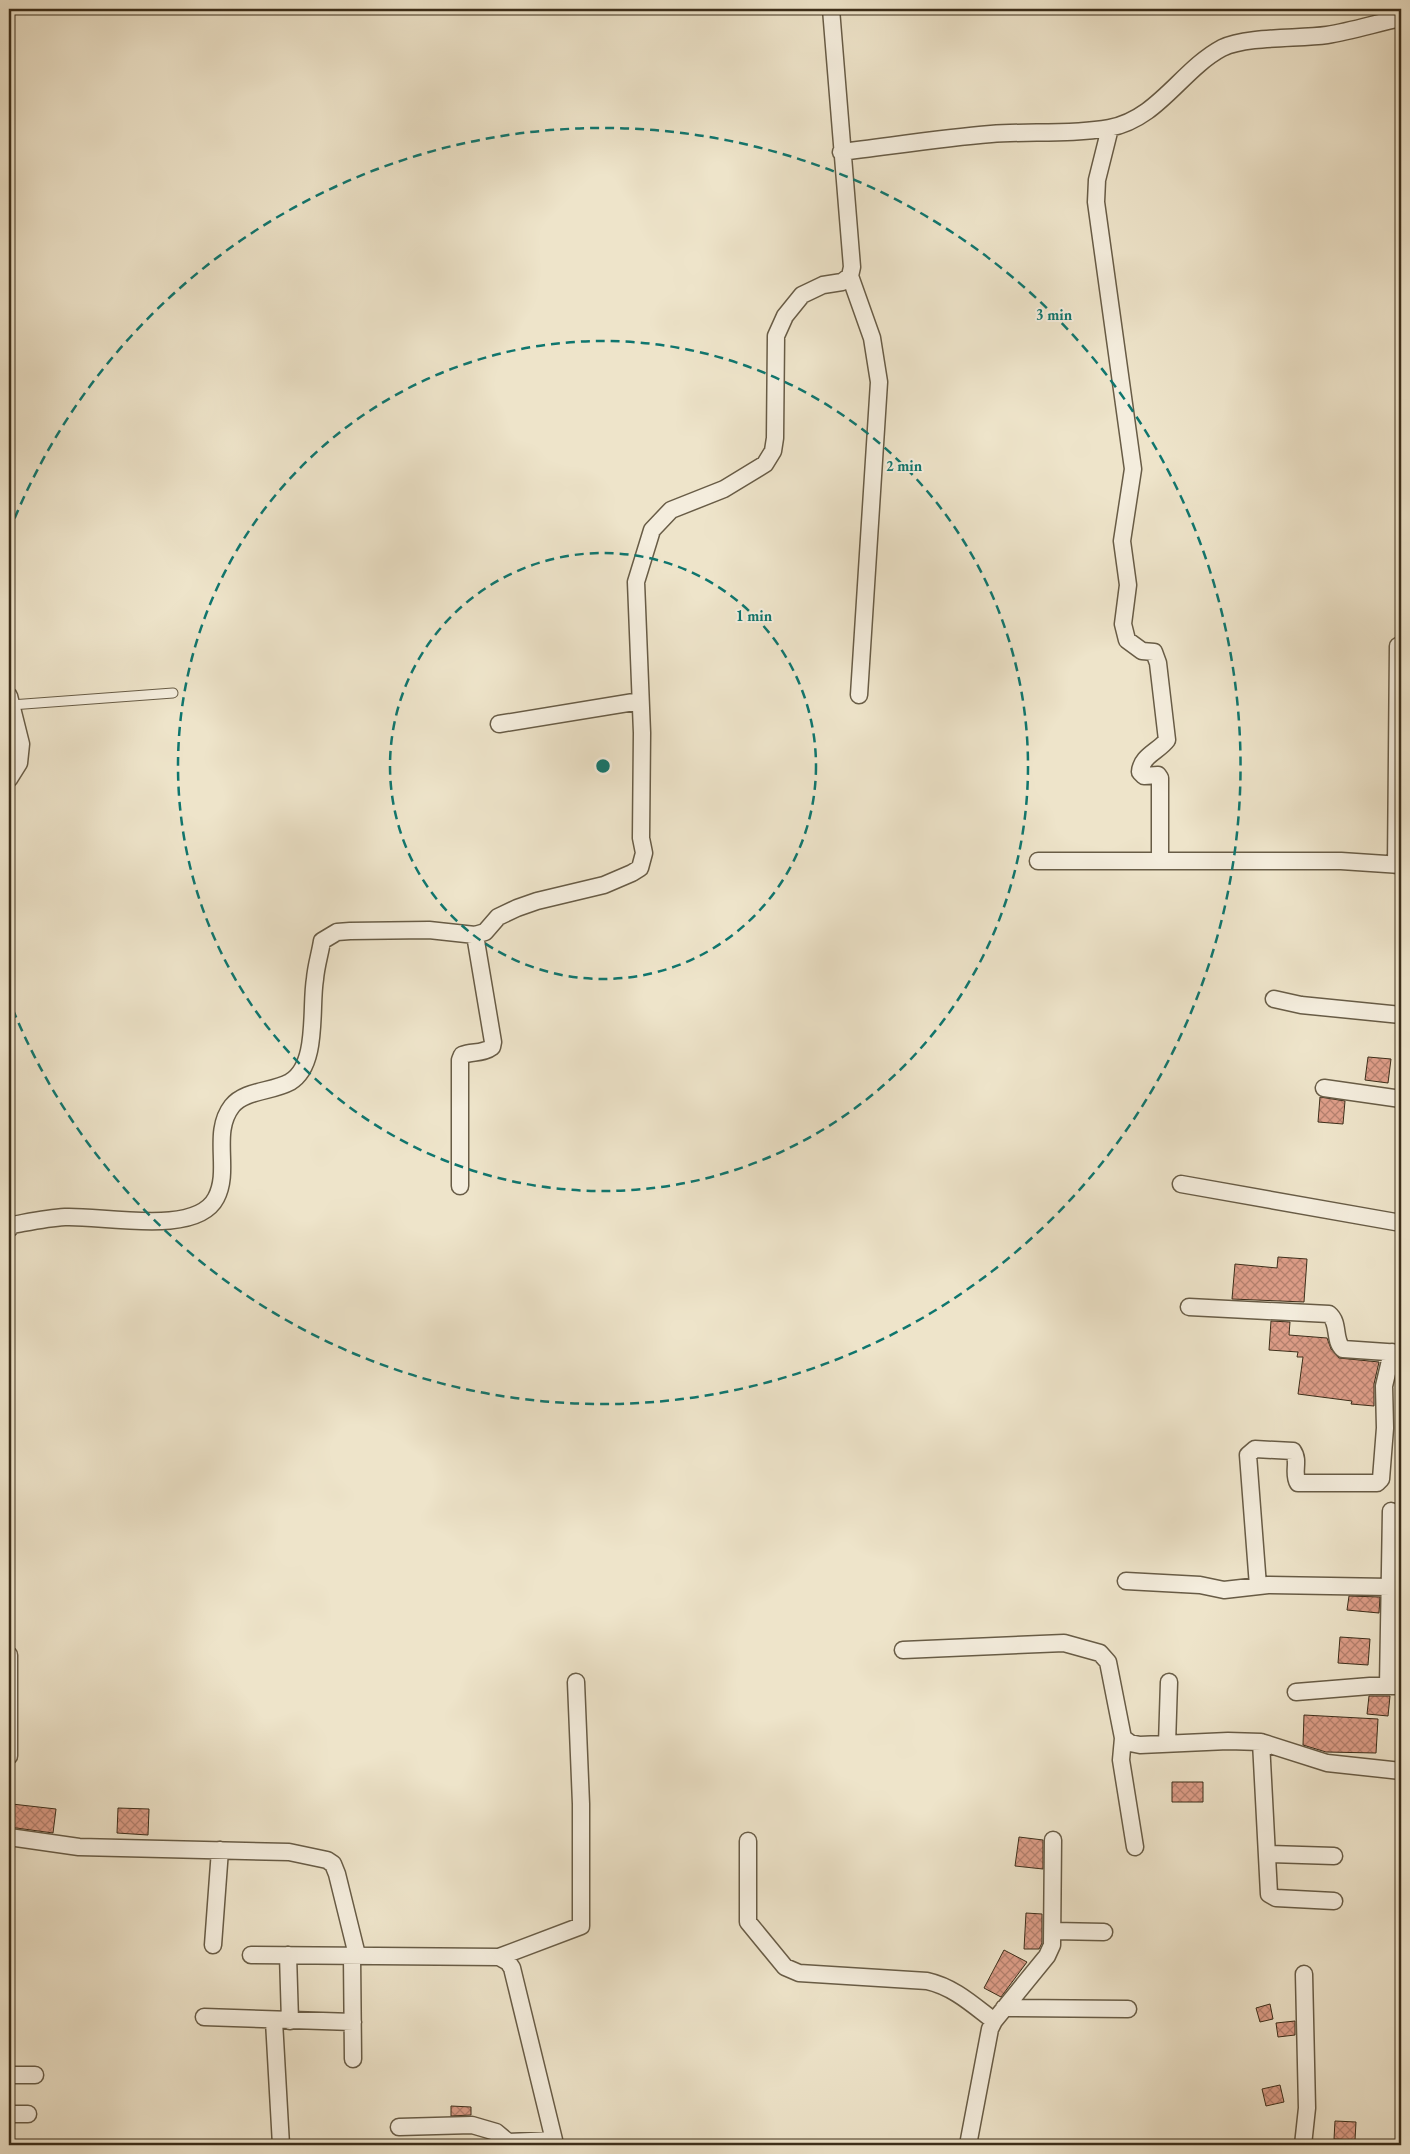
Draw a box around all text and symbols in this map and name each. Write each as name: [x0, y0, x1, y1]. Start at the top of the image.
text: 3 min: [1036, 305, 1073, 324]
text: 2 min: [886, 456, 923, 475]
text: 1 min: [736, 606, 773, 625]
centre of rings: [594, 757, 612, 775]

